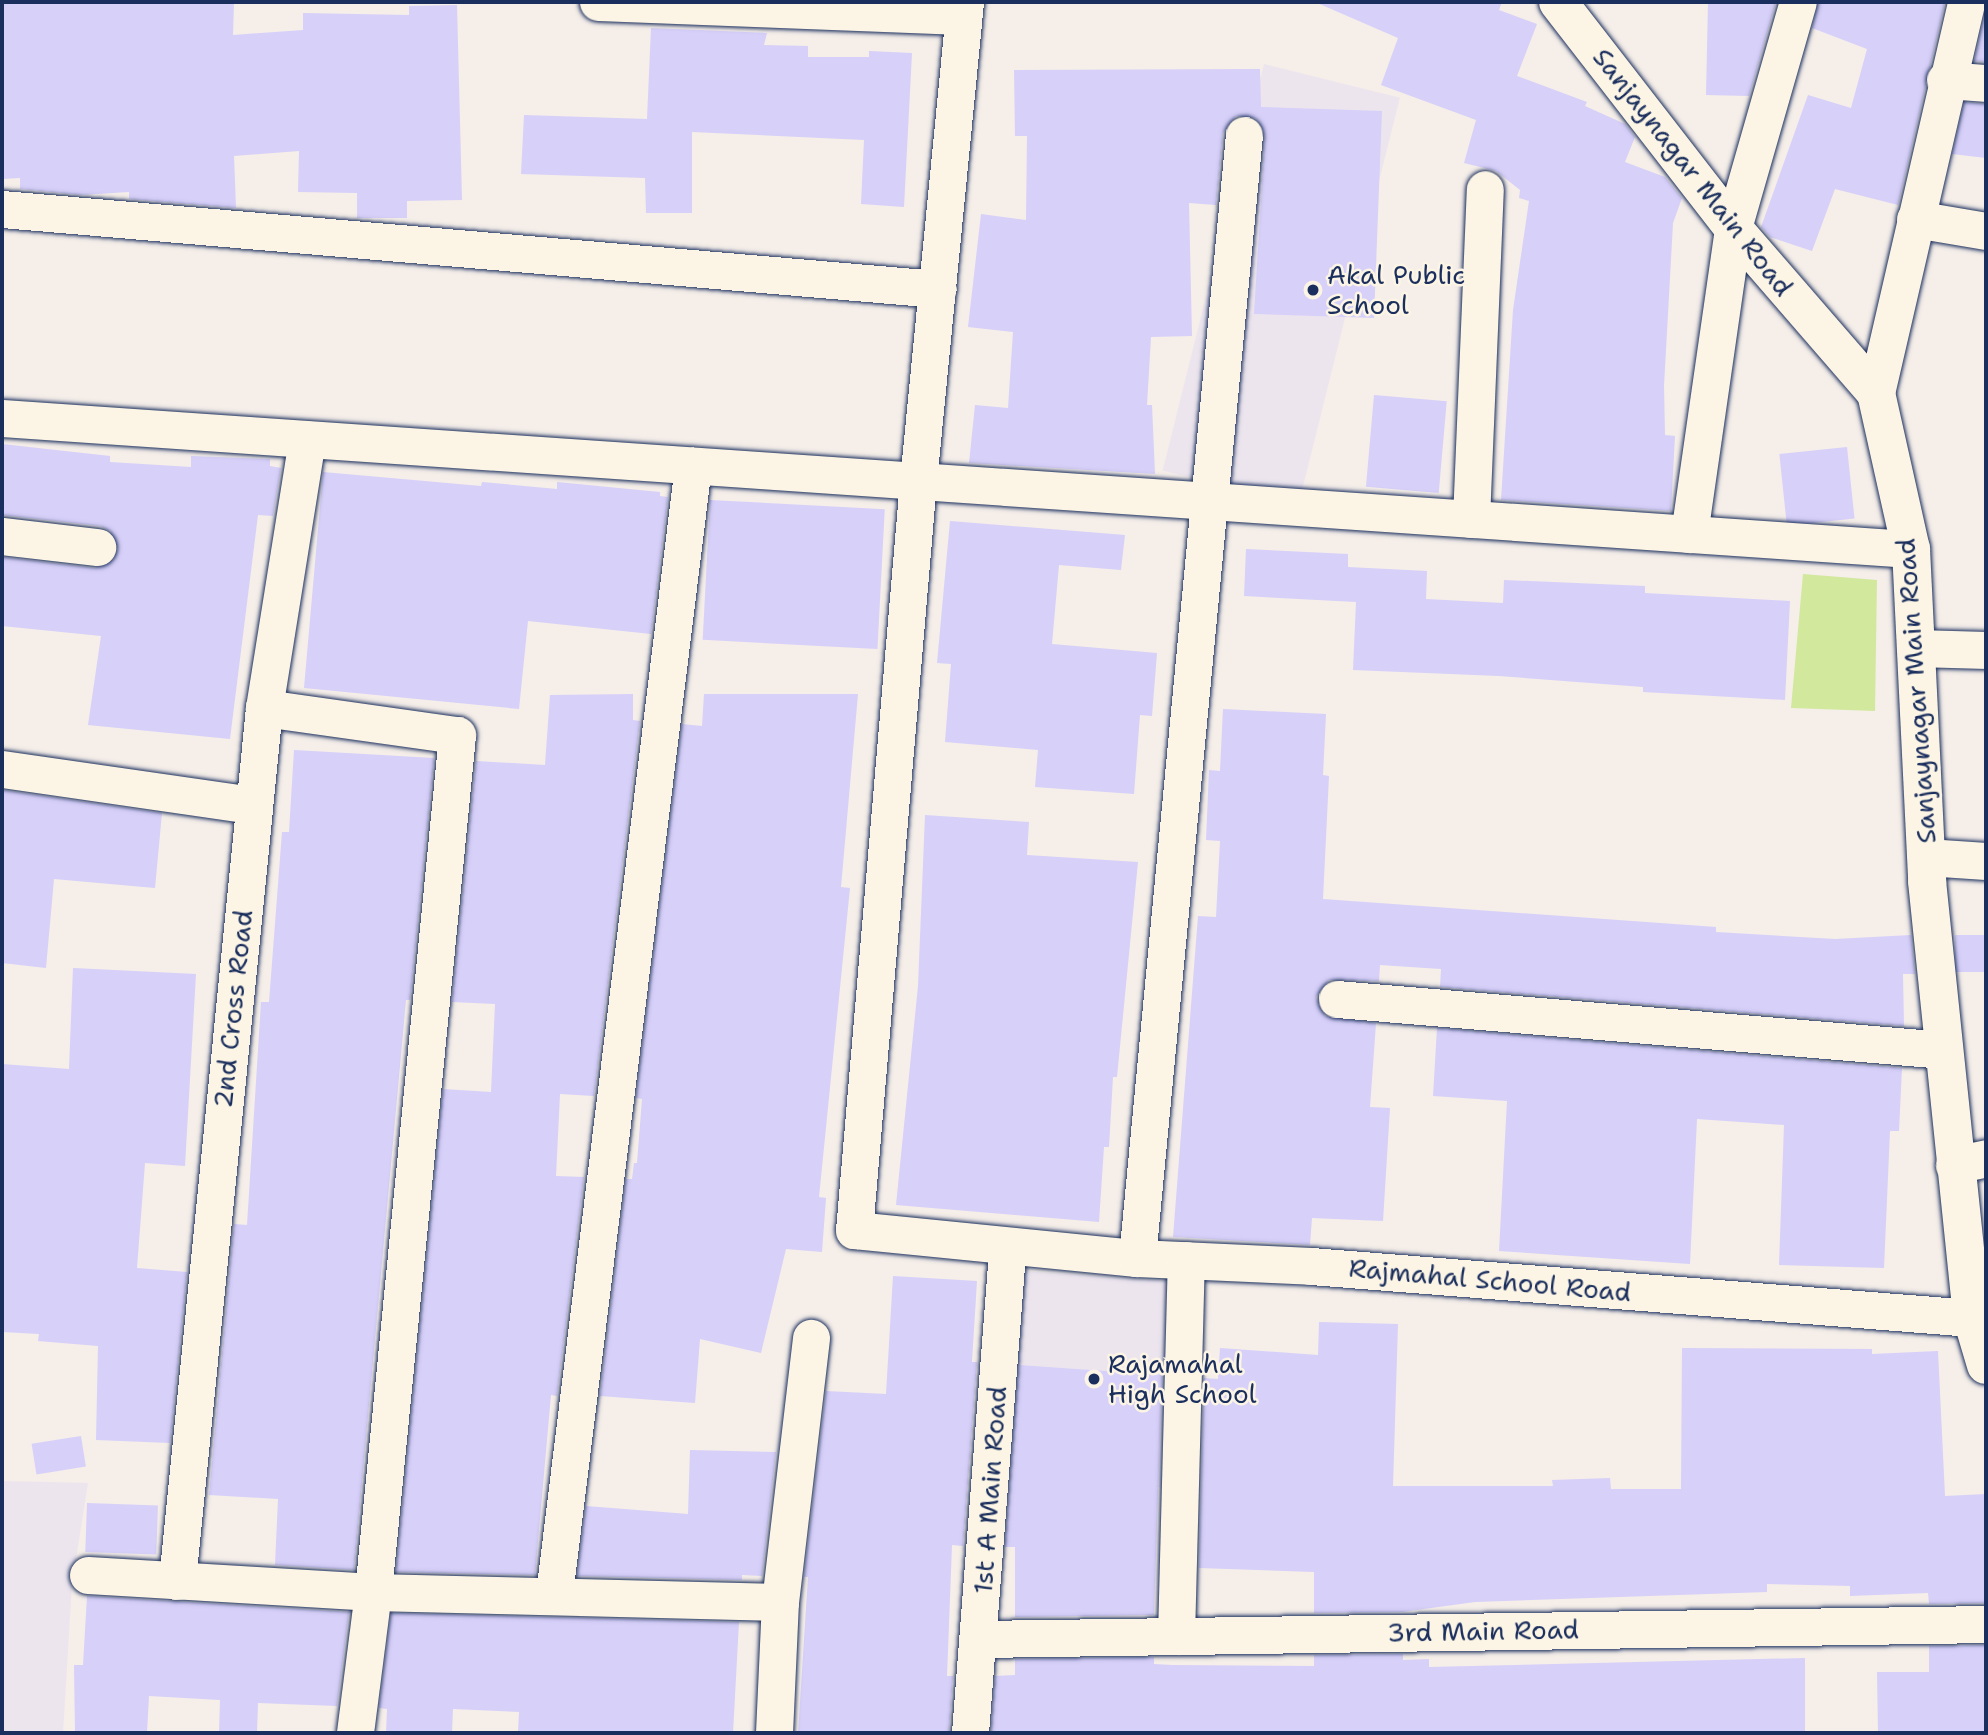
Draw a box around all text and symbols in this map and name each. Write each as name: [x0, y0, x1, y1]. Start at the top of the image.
street label: Sanjaynagar Main Road: [1587, 42, 1799, 302]
place label: Akal Public School: [1327, 259, 1465, 320]
marker: Akal Public School: [1305, 282, 1321, 298]
street label: Sanjaynagar Main Road: [1890, 537, 1942, 845]
street label: 2nd Cross Road: [207, 908, 259, 1110]
street label: Rajmahal School Road: [1348, 1252, 1632, 1308]
place label: Rajamahal High School: [1108, 1348, 1257, 1410]
marker: Rajamahal High School: [1086, 1371, 1102, 1387]
street label: 1st A Main Road: [967, 1385, 1013, 1595]
street label: 3rd Main Road: [1387, 1614, 1579, 1648]

